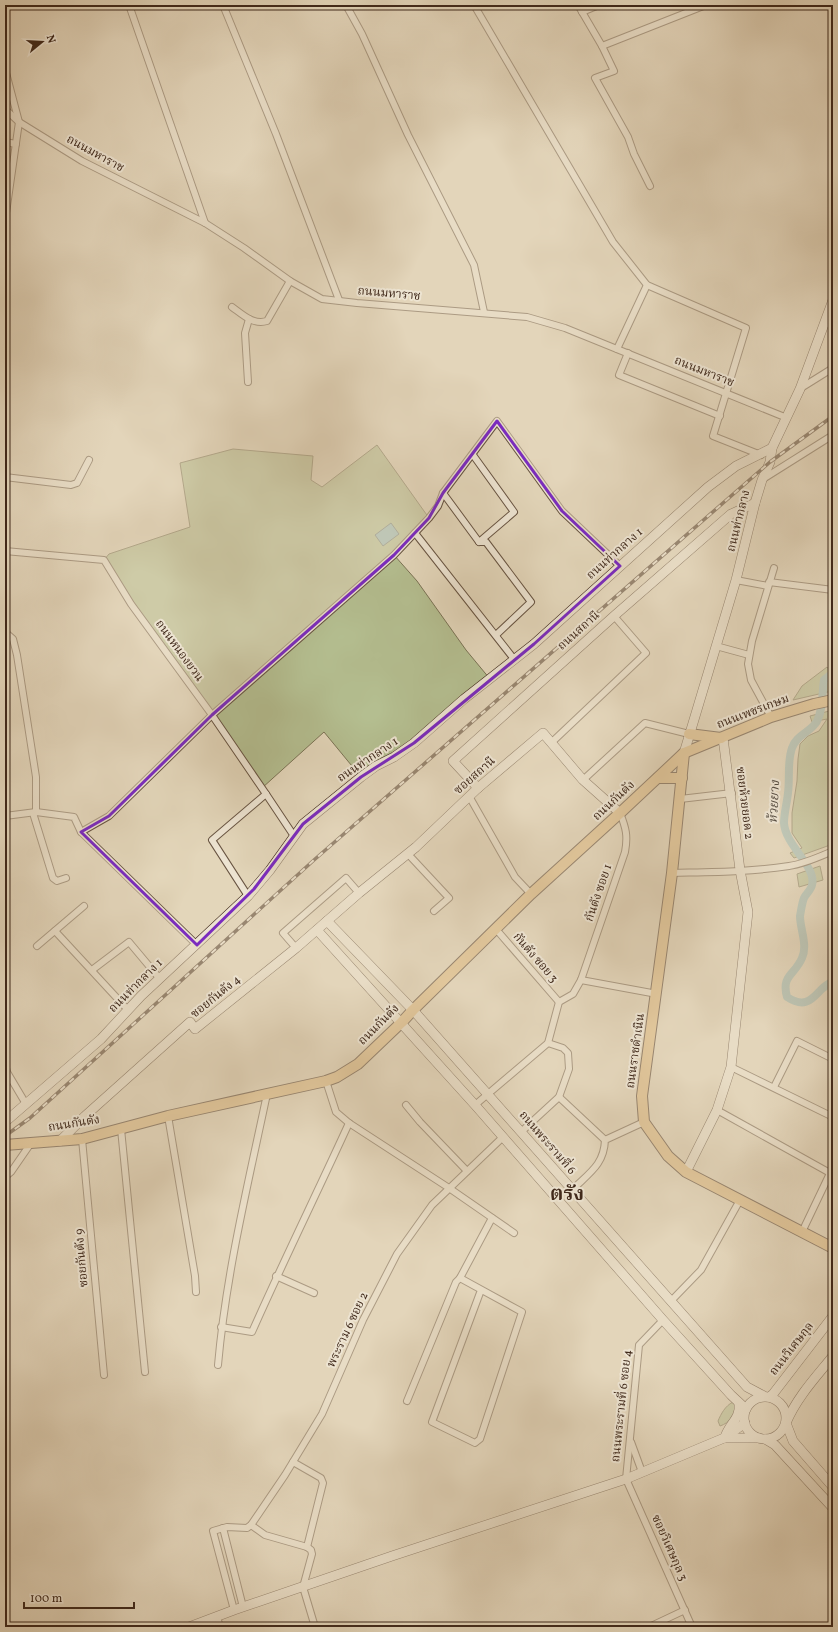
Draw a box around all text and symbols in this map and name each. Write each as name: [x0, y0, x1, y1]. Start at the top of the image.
north arrow: [22, 22, 62, 62]
text: N: [42, 33, 58, 45]
street label: ถนนมหาราช: [63, 132, 127, 176]
street label: ถนนมหาราช: [357, 283, 421, 305]
street label: ถนนมหาราช: [672, 353, 736, 391]
street label: ถนนท่ากลาง: [724, 488, 754, 554]
street label: ถนนท่ากลาง 1: [583, 525, 647, 583]
street label: ถนนสถานี: [554, 608, 604, 654]
street label: ถนนหนองยวน: [151, 617, 207, 685]
street label: ถนนเพชรเกษม: [714, 691, 792, 733]
street label: ถนนท่ากลาง 1: [334, 734, 402, 786]
street label: ซอยสถานี: [451, 754, 499, 798]
street label: ซอยห้วยยอด 2: [732, 766, 756, 840]
street label: ถนนกันตัง: [589, 777, 639, 825]
water label: ห้วยยาง: [765, 779, 785, 824]
street label: กันตัง ซอย 1: [582, 862, 616, 924]
street label: กันตัง ซอย 3: [509, 930, 561, 986]
street label: ถนนท่ากลาง 1: [105, 955, 167, 1017]
street label: ซอยกันตัง 4: [188, 972, 244, 1022]
street label: ถนนกันตัง: [355, 1001, 403, 1049]
street label: ถนนราชดำเนิน: [623, 1012, 649, 1090]
street label: ถนนพระรามที่ 6: [515, 1106, 581, 1178]
street label: ถนนกันตัง: [47, 1112, 101, 1136]
district label: ตรัง: [550, 1181, 584, 1209]
street label: ซอยกันตัง 9: [71, 1228, 93, 1288]
street label: พระราม 6 ซอย 2: [324, 1290, 372, 1370]
street label: ถนนวิเศษกุล: [766, 1319, 818, 1379]
street label: ถนนพระรามที่ 6 ซอย 4: [606, 1349, 636, 1463]
street label: ซอยวิเศษกุล 3: [647, 1512, 691, 1584]
scale bar: [24, 1584, 134, 1610]
text: 100 m: [30, 1591, 63, 1607]

